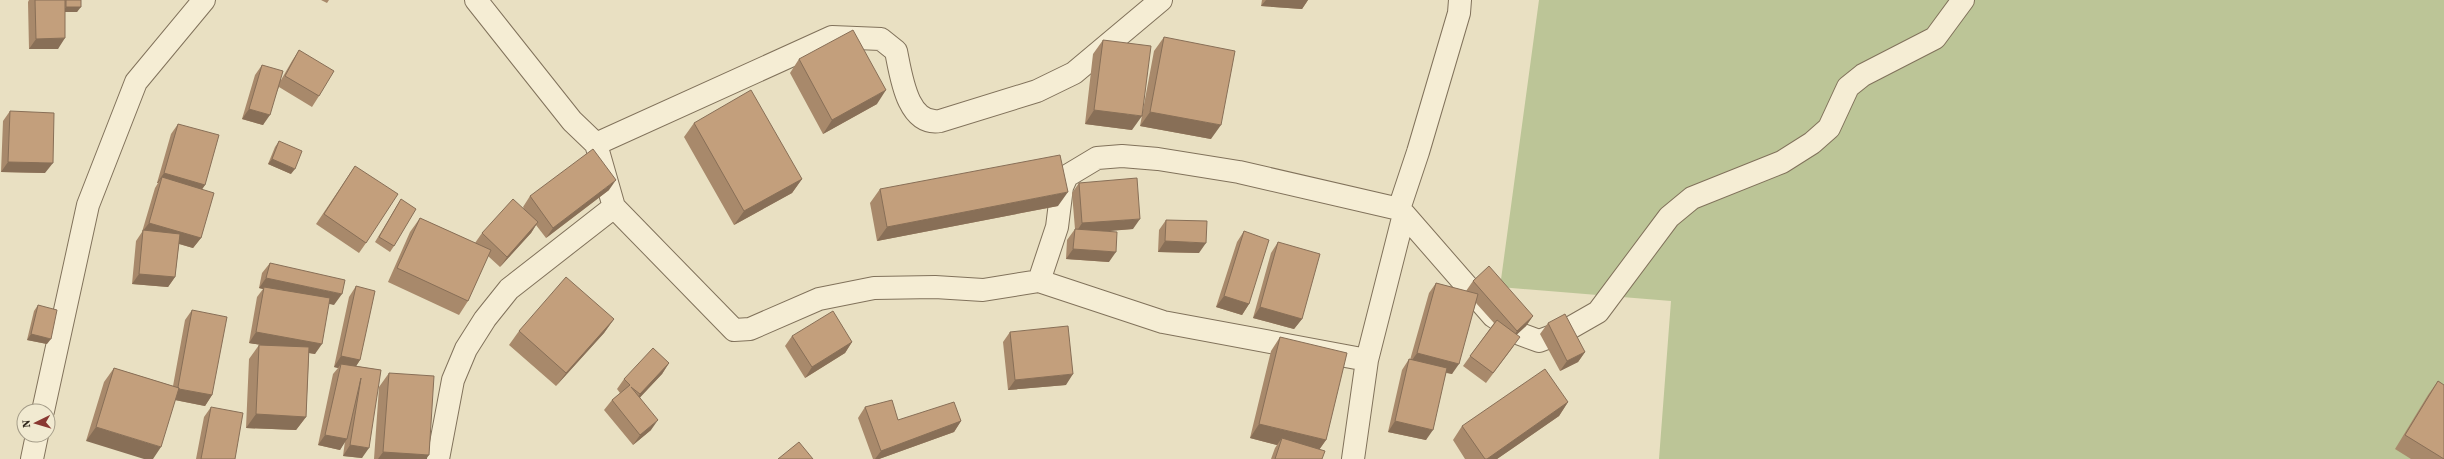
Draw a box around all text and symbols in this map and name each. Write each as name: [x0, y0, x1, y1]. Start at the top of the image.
north arrow: [16, 403, 56, 443]
text: N: [19, 419, 34, 428]

